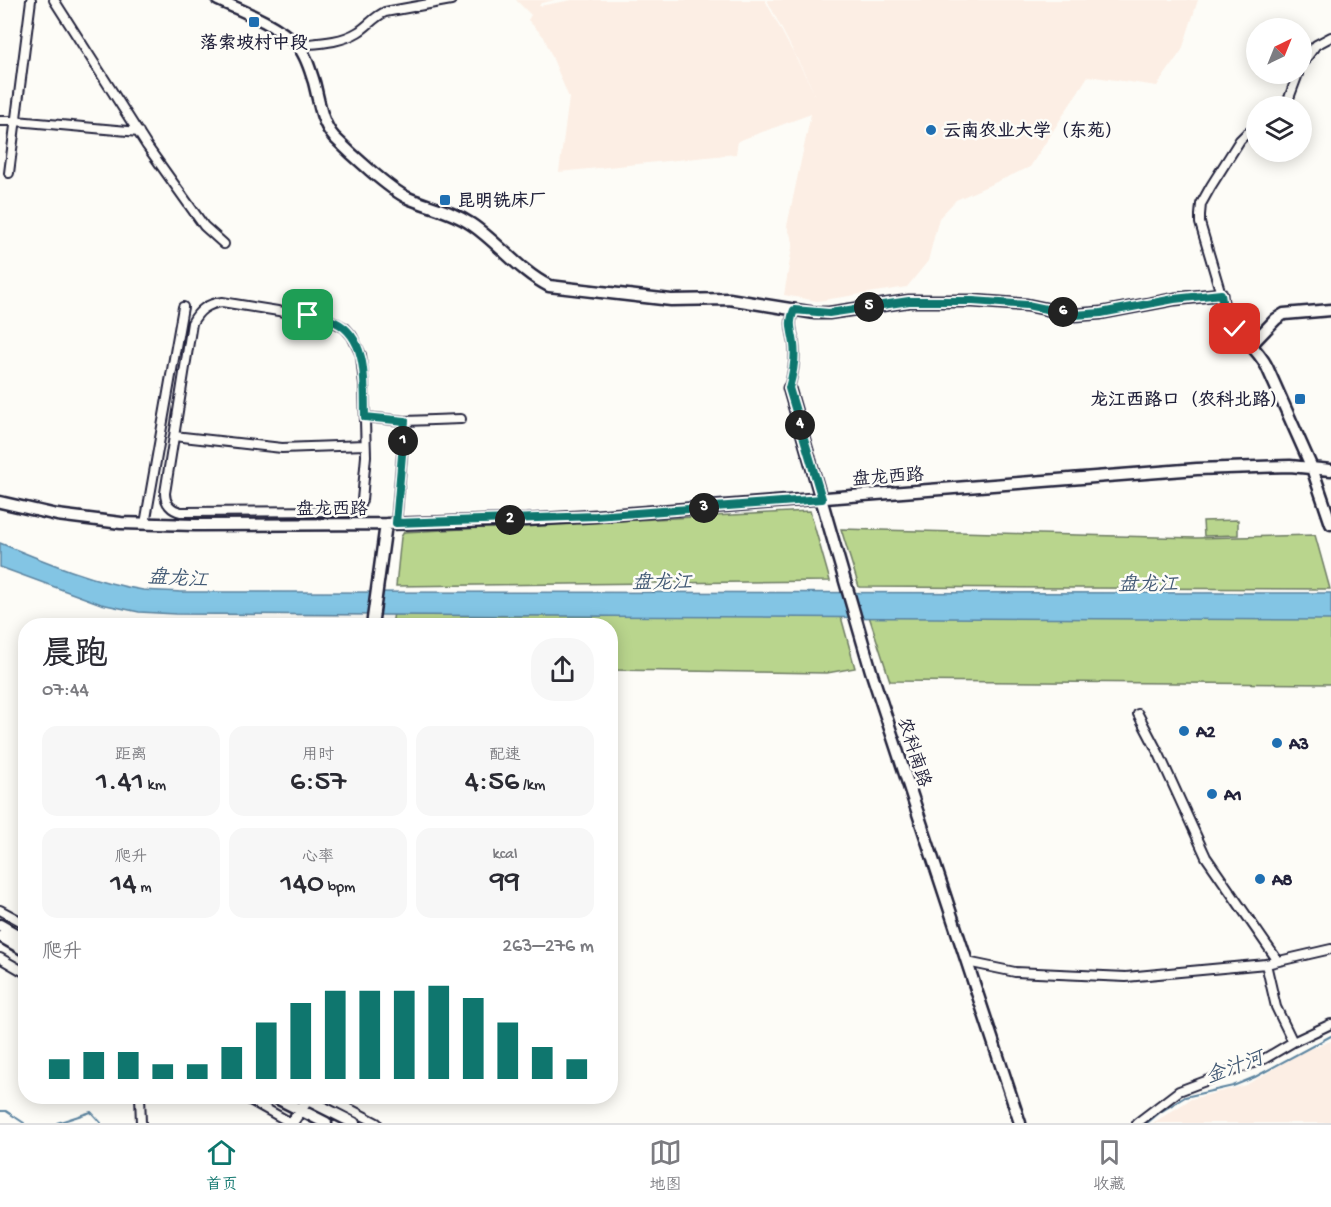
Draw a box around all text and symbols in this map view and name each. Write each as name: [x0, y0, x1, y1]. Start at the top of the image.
marker: 落索坡村中段: [247, 15, 261, 29]
north arrow: [1246, 18, 1312, 84]
map controls: [1246, 18, 1312, 162]
place label: 落索坡村中段: [200, 33, 308, 55]
button: layers: [1246, 96, 1312, 162]
place label: 云南农业大学（东苑）: [943, 120, 1123, 143]
marker: 云南农业大学（东苑）: [924, 123, 938, 137]
place label: 昆明铣床厂: [457, 191, 547, 213]
marker: 昆明铣床厂: [438, 193, 452, 207]
pin: [282, 289, 333, 340]
pin: 5: [854, 292, 884, 322]
text: 5: [865, 297, 873, 316]
pin: 6: [1048, 297, 1078, 327]
icon: arrive: [291, 298, 324, 331]
text: 6: [1059, 302, 1067, 321]
pin: [1209, 303, 1260, 354]
icon: check: [1218, 312, 1251, 345]
place label: 龙江西路口（农科北路）: [1090, 389, 1288, 412]
marker: 龙江西路口（农科北路）: [1293, 392, 1307, 406]
pin: 4: [785, 410, 815, 440]
text: 4: [796, 415, 804, 434]
pin: 1: [388, 426, 418, 456]
text: 1: [400, 431, 406, 450]
street label: 盘龙西路: [851, 465, 925, 491]
pin: 3: [689, 493, 719, 523]
text: 3: [700, 498, 708, 517]
street label: 盘龙西路: [296, 499, 368, 521]
pin: 2: [495, 505, 525, 535]
text: 2: [506, 510, 514, 529]
water label: 盘龙江: [147, 565, 210, 594]
water label: 盘龙江: [632, 571, 693, 596]
water label: 盘龙江: [1118, 573, 1179, 598]
text: 晨跑: [42, 638, 108, 676]
button: share: [531, 638, 594, 701]
text: 07:44: [42, 680, 89, 703]
street label: 农科南路: [892, 715, 936, 790]
place label: A2: [1195, 723, 1216, 744]
marker: A2: [1177, 724, 1191, 738]
place label: A3: [1288, 735, 1309, 756]
marker: A3: [1270, 736, 1284, 750]
text: 距离: [115, 747, 147, 766]
text: 用时: [302, 747, 334, 766]
text: 配速: [489, 747, 521, 766]
text: 1.41: [96, 766, 144, 801]
text: 6:57: [290, 766, 346, 801]
text: 4:56: [465, 766, 519, 801]
text: km: [144, 777, 166, 796]
text: /km: [519, 777, 545, 796]
place label: A1: [1223, 786, 1242, 807]
marker: A1: [1205, 787, 1219, 801]
text: kcal: [493, 846, 517, 865]
text: 爬升: [115, 849, 147, 868]
text: 心率: [302, 849, 334, 868]
text: 99: [490, 865, 520, 900]
text: 14: [110, 868, 137, 903]
text: 140: [281, 868, 324, 903]
place label: A8: [1271, 871, 1293, 892]
marker: A8: [1253, 872, 1267, 886]
text: m: [137, 879, 152, 898]
text: bpm: [324, 879, 355, 898]
text: 263–276 m: [502, 936, 594, 959]
text: 爬升: [42, 942, 82, 965]
water label: 金汁河: [1202, 1045, 1270, 1090]
tab: 首页: [205, 1136, 238, 1196]
tab: 地图: [649, 1136, 682, 1196]
tab: 收藏: [1093, 1136, 1126, 1196]

